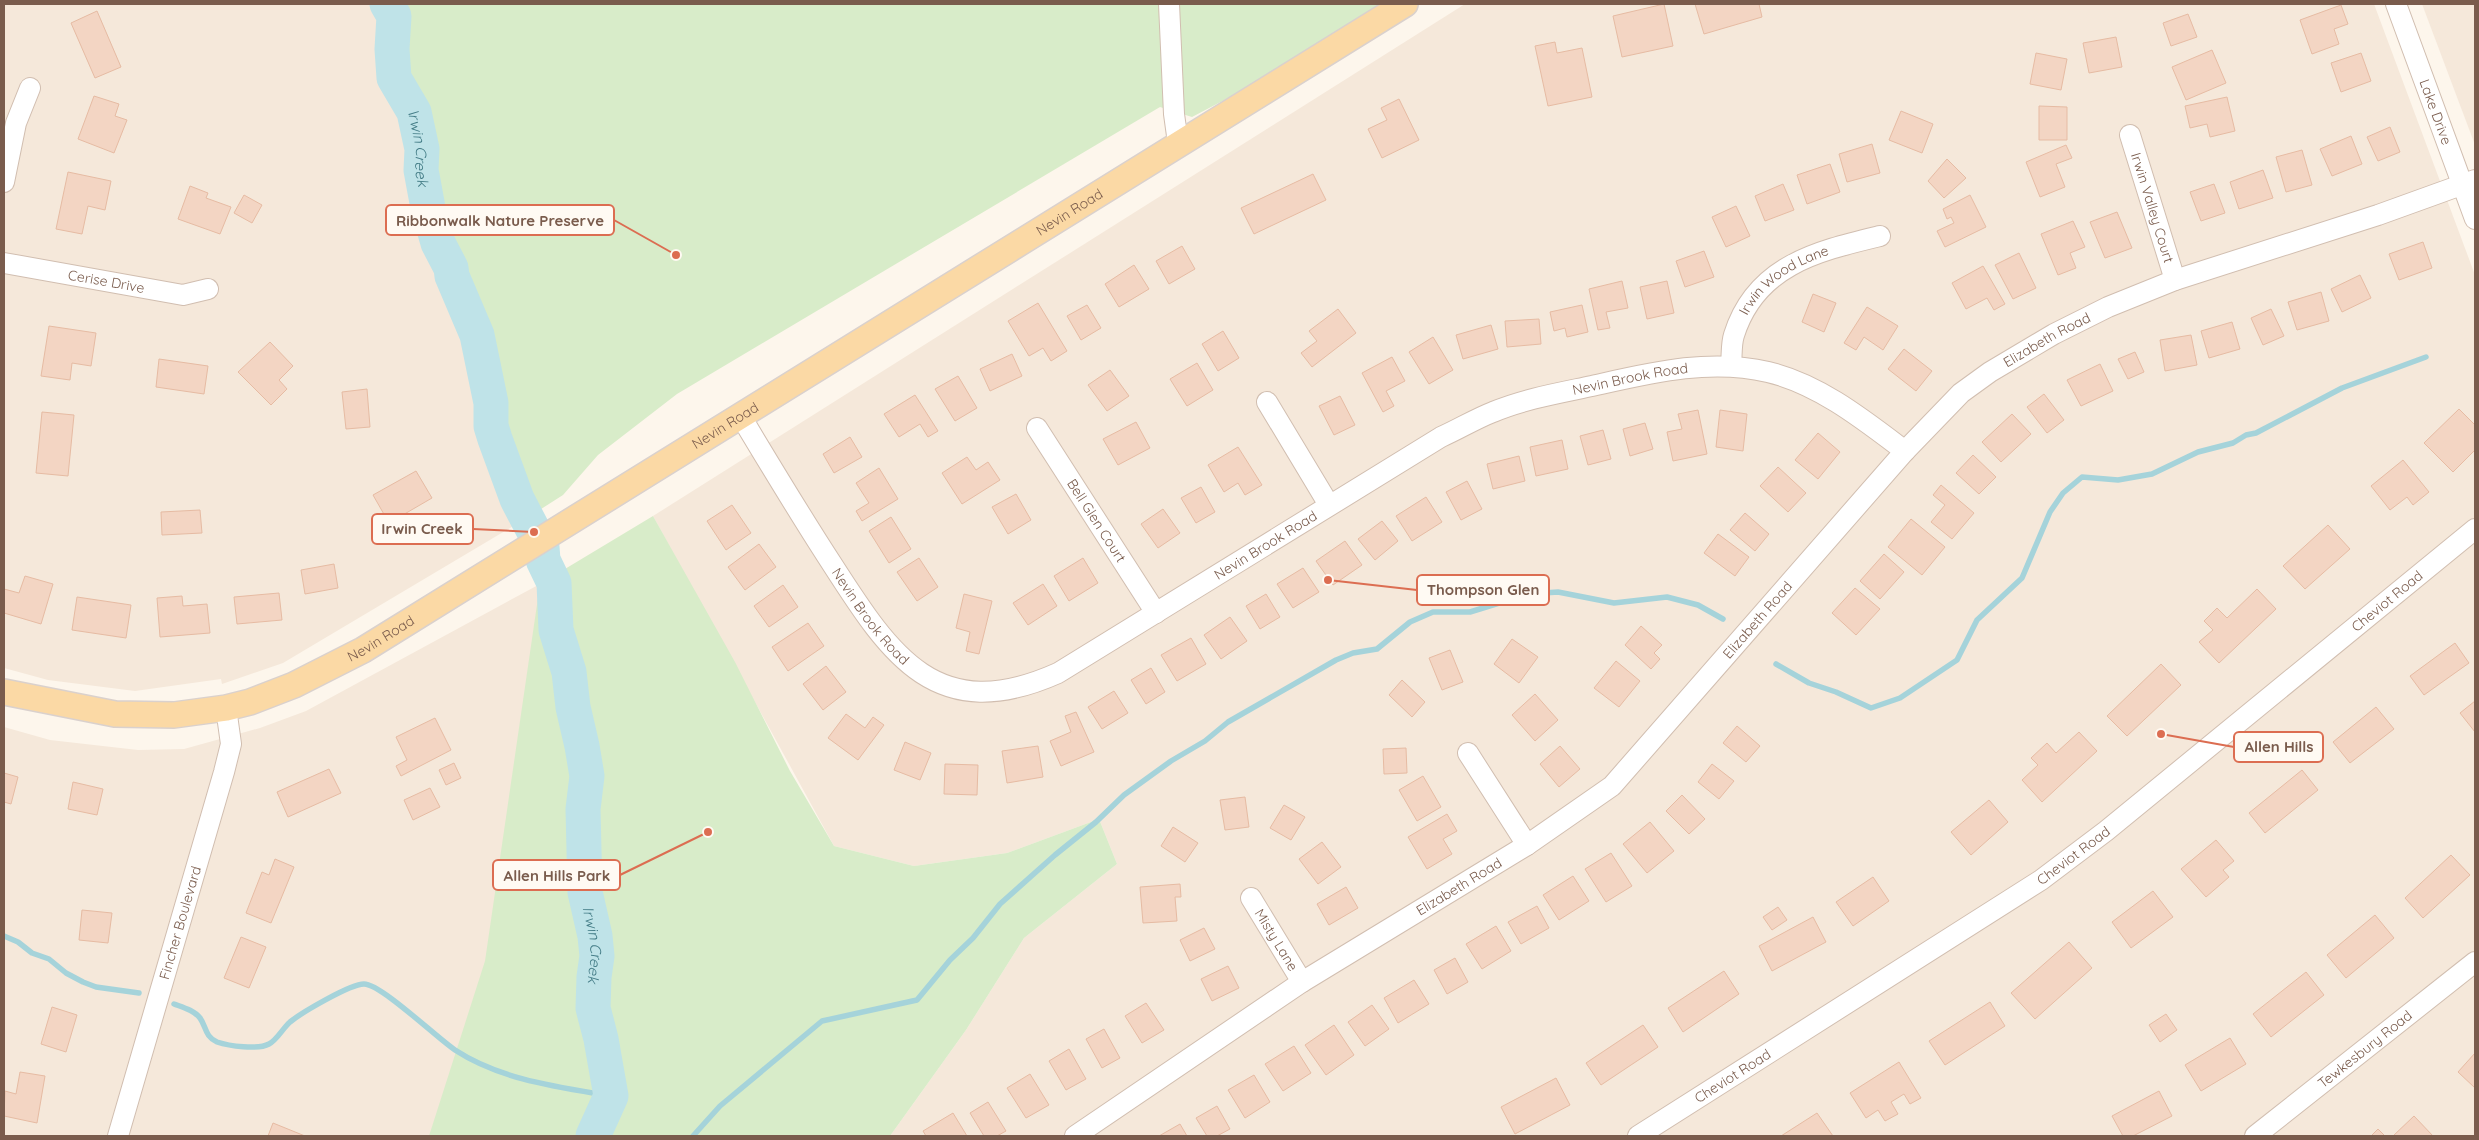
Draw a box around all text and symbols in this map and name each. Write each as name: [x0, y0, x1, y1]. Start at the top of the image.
street label: Lake Drive: [2415, 77, 2456, 147]
water label: Irwin Creek: [405, 105, 434, 190]
street label: Irwin Valley Court: [2127, 150, 2178, 265]
street label: Nevin Road: [1033, 185, 1106, 240]
callout: Ribbonwalk Nature Preserve: [386, 205, 614, 235]
text: Ribbonwalk Nature Preserve: [396, 211, 604, 230]
street label: Irwin Wood Lane: [1735, 241, 1831, 318]
street label: Cerise Drive: [67, 266, 146, 297]
street label: Elizabeth Road: [2000, 308, 2093, 371]
street label: Nevin Brook Road: [1571, 359, 1689, 399]
street label: Nevin Road: [688, 398, 762, 453]
street label: Bell Glen Court: [1063, 475, 1130, 566]
street label: Nevin Brook Road: [1211, 507, 1320, 584]
callout: Irwin Creek: [372, 514, 473, 544]
text: Irwin Creek: [381, 519, 463, 538]
street label: Nevin Brook Road: [828, 564, 913, 669]
street label: Cheviot Road: [2348, 566, 2426, 636]
callout: Thompson Glen: [1417, 575, 1549, 605]
street label: Elizabeth Road: [1719, 577, 1796, 662]
text: Thompson Glen: [1427, 580, 1539, 599]
street label: Nevin Road: [344, 611, 418, 665]
callout: Allen Hills: [2234, 732, 2323, 762]
text: Allen Hills: [2244, 737, 2314, 756]
street label: Cheviot Road: [2033, 822, 2114, 889]
street label: Elizabeth Road: [1413, 854, 1505, 919]
callout: Allen Hills Park: [493, 860, 620, 890]
street label: Fincher Boulevard: [155, 864, 205, 982]
text: Allen Hills Park: [504, 866, 610, 885]
water label: Irwin Creek: [579, 904, 607, 986]
street label: Misty Lane: [1251, 905, 1302, 974]
street label: Tewkesbury Road: [2314, 1006, 2416, 1092]
street label: Cheviot Road: [1691, 1045, 1774, 1107]

